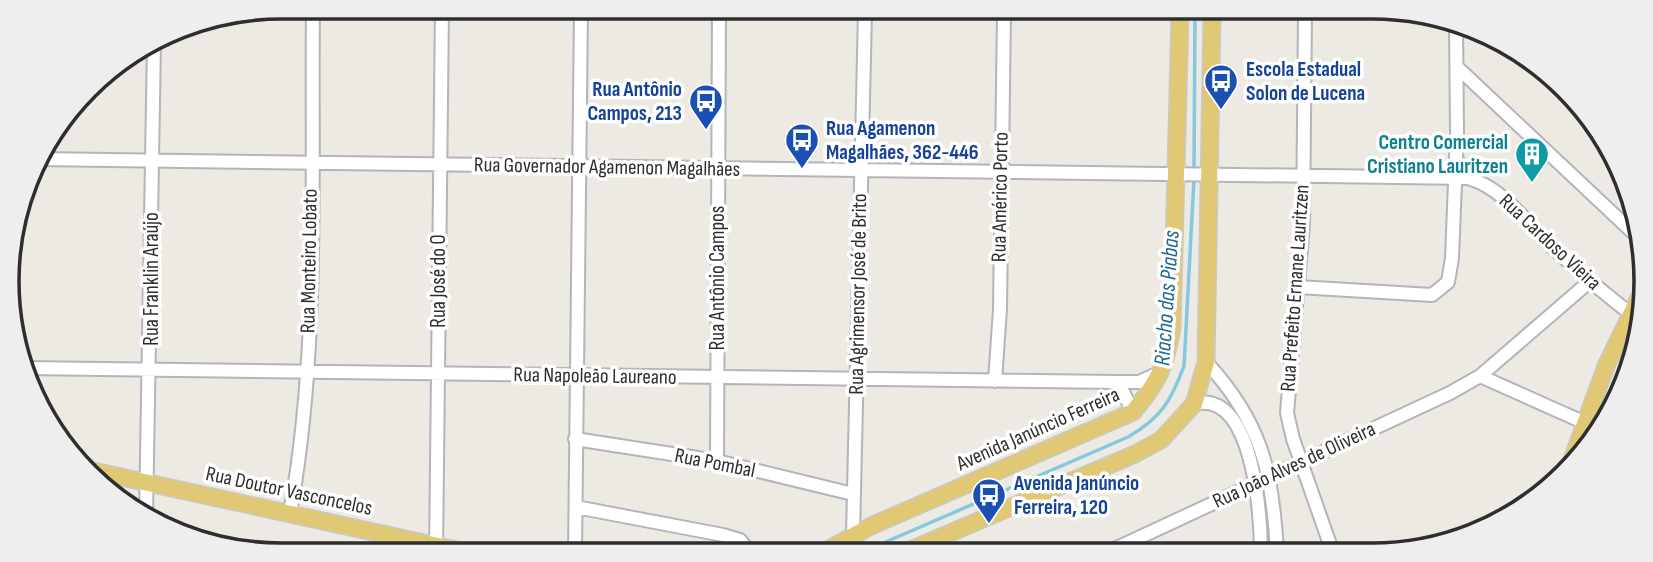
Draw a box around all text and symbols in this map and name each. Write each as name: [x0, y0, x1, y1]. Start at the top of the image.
place label: Escola Estadual Solon de Lucena: [1246, 57, 1365, 106]
bus stop icon: Escola Estadual Solon de Lucena: [1202, 62, 1240, 111]
place label: Rua Antônio Campos, 213: [588, 77, 682, 126]
bus stop icon: Rua Antônio Campos, 213: [687, 82, 725, 131]
place label: Rua Agamenon Magalhães, 362-446: [826, 116, 979, 165]
bus stop icon: Rua Agamenon Magalhães, 362-446: [783, 121, 821, 170]
place label: Centro Comercial Cristiano Lauritzen: [1367, 130, 1508, 179]
street label: Rua Américo Porto: [986, 132, 1014, 262]
building icon: Centro Comercial Cristiano Lauritzen: [1513, 135, 1551, 184]
street label: Rua Governador Agamenon Magalhães: [474, 152, 740, 182]
street label: Rua Prefeito Ernane Lauritzen: [1275, 184, 1315, 392]
street label: Rua Monteiro Lobato: [295, 189, 323, 333]
street label: Rua Cardoso Vieira: [1494, 189, 1606, 295]
street label: Rua Agrimensor José de Brito: [844, 193, 872, 395]
street label: Rua Antônio Campos: [705, 206, 730, 350]
street label: Rua Franklin Araújo: [139, 212, 164, 346]
water label: Riacho das Piabas: [1148, 229, 1186, 367]
street label: Rua José do O: [426, 234, 451, 328]
street label: Rua Napoleão Laureano: [513, 362, 677, 390]
street label: Avenida Janúncio Ferreira: [952, 382, 1123, 477]
street label: Rua João Alves de Oliveira: [1209, 416, 1379, 514]
street label: Rua Pombal: [673, 443, 757, 483]
street label: Rua Doutor Vasconcelos: [204, 461, 374, 521]
place label: Avenida Janúncio Ferreira, 120: [1013, 471, 1139, 520]
bus stop icon: Avenida Janúncio Ferreira, 120: [970, 476, 1008, 525]

